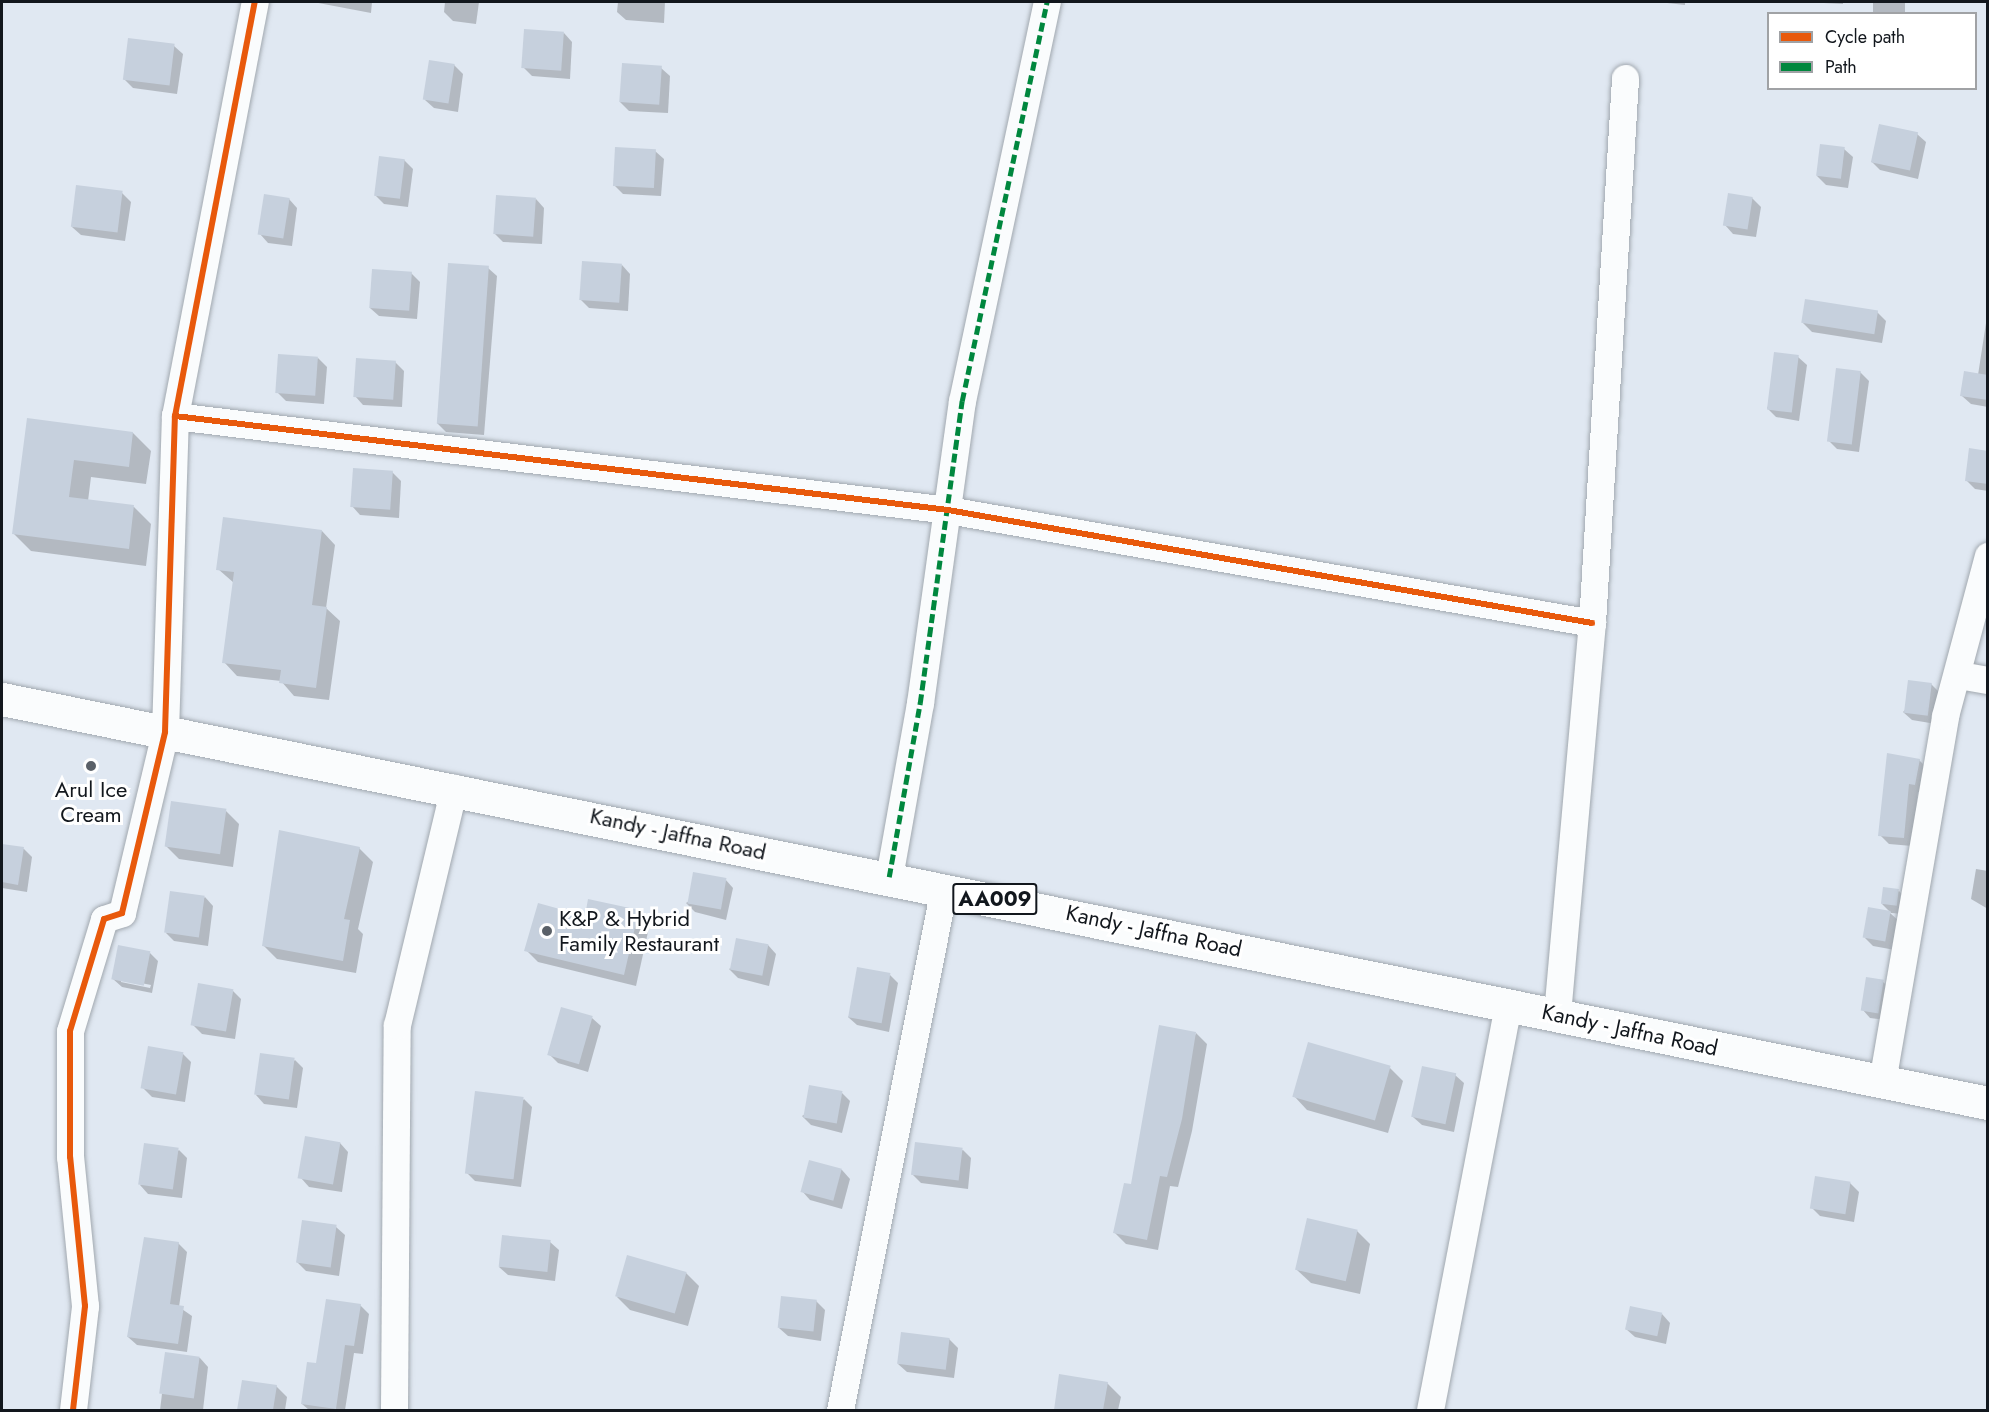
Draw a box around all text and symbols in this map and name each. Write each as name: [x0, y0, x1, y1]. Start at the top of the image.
legend: [1767, 12, 1977, 90]
text: Cycle path: [1825, 24, 1905, 50]
text: Path: [1825, 54, 1857, 80]
marker: Arul Ice Cream: [84, 759, 98, 773]
place label: Arul Ice Cream: [55, 776, 127, 828]
street label: Kandy - Jaffna Road: [588, 802, 768, 866]
road number: AA009: [952, 881, 1038, 917]
street label: Kandy - Jaffna Road: [1064, 899, 1244, 963]
place label: K&P & Hybrid Family Restaurant: [559, 905, 719, 956]
marker: K&P & Hybrid Family Restaurant: [540, 924, 554, 938]
street label: Kandy - Jaffna Road: [1540, 998, 1720, 1062]

